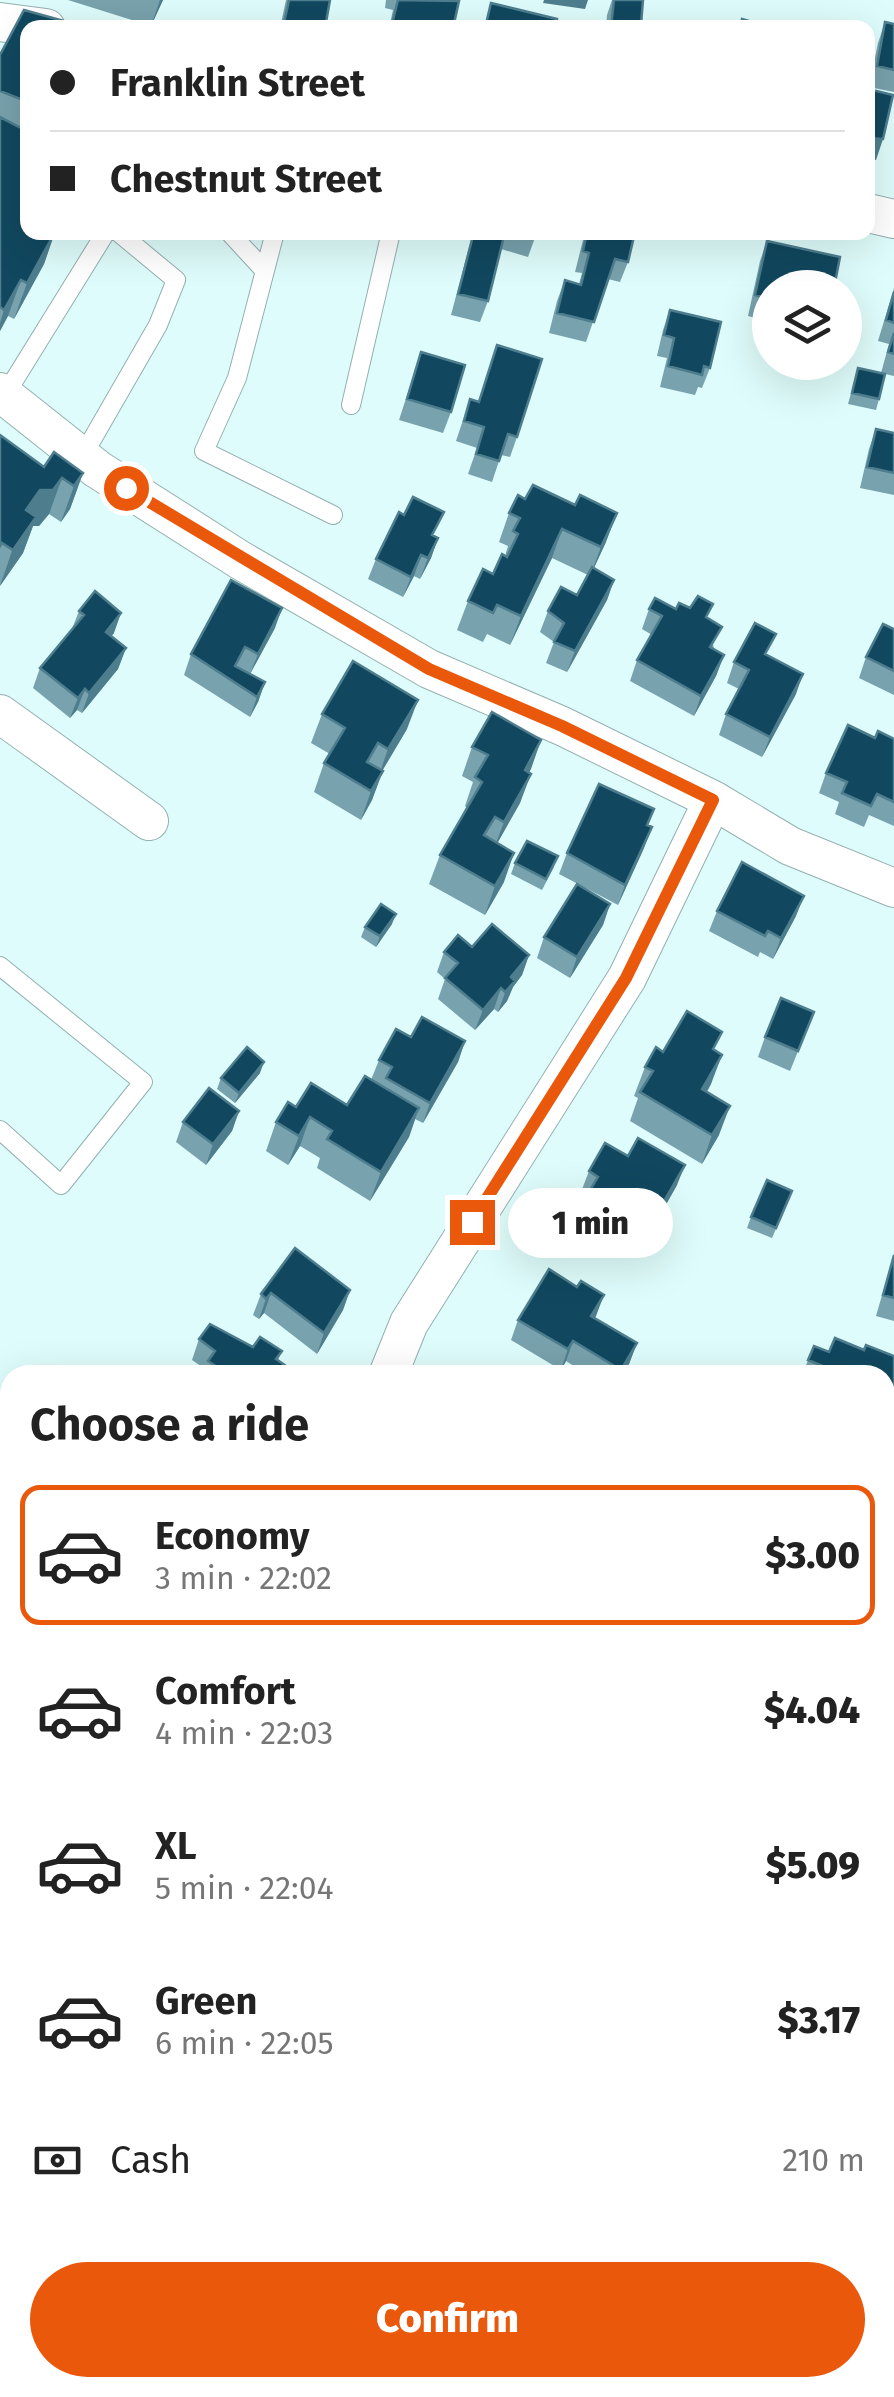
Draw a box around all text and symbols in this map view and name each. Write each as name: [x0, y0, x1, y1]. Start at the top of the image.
text: Franklin Street: [110, 60, 365, 106]
text: Chestnut Street: [110, 156, 382, 202]
map controls: [752, 270, 862, 380]
button: layers: [752, 270, 862, 380]
route start: [104, 466, 149, 511]
callout: 1 min: [507, 1187, 672, 1257]
route end: [450, 1200, 495, 1245]
text: 1 min: [552, 1204, 629, 1242]
text: Choose a ride: [30, 1398, 309, 1452]
icon: car: [35, 1510, 125, 1600]
text: Economy: [155, 1513, 310, 1559]
text: $3.00: [765, 1532, 860, 1578]
text: 3 min · 22:02: [155, 1559, 332, 1597]
icon: car: [35, 1665, 125, 1755]
text: Comfort: [155, 1668, 296, 1714]
text: $4.04: [764, 1687, 860, 1733]
text: 4 min · 22:03: [155, 1714, 333, 1752]
icon: car: [35, 1820, 125, 1910]
text: XL: [155, 1823, 197, 1869]
text: $5.09: [766, 1842, 860, 1888]
text: 5 min · 22:04: [155, 1869, 334, 1907]
icon: car: [35, 1975, 125, 2065]
text: Green: [155, 1978, 258, 2024]
text: $3.17: [778, 1997, 860, 2043]
text: 6 min · 22:05: [155, 2024, 334, 2062]
icon: cash: [30, 2133, 85, 2188]
text: Cash: [110, 2137, 191, 2183]
text: 210 m: [782, 2141, 865, 2179]
button: Confirm: [30, 2262, 865, 2377]

